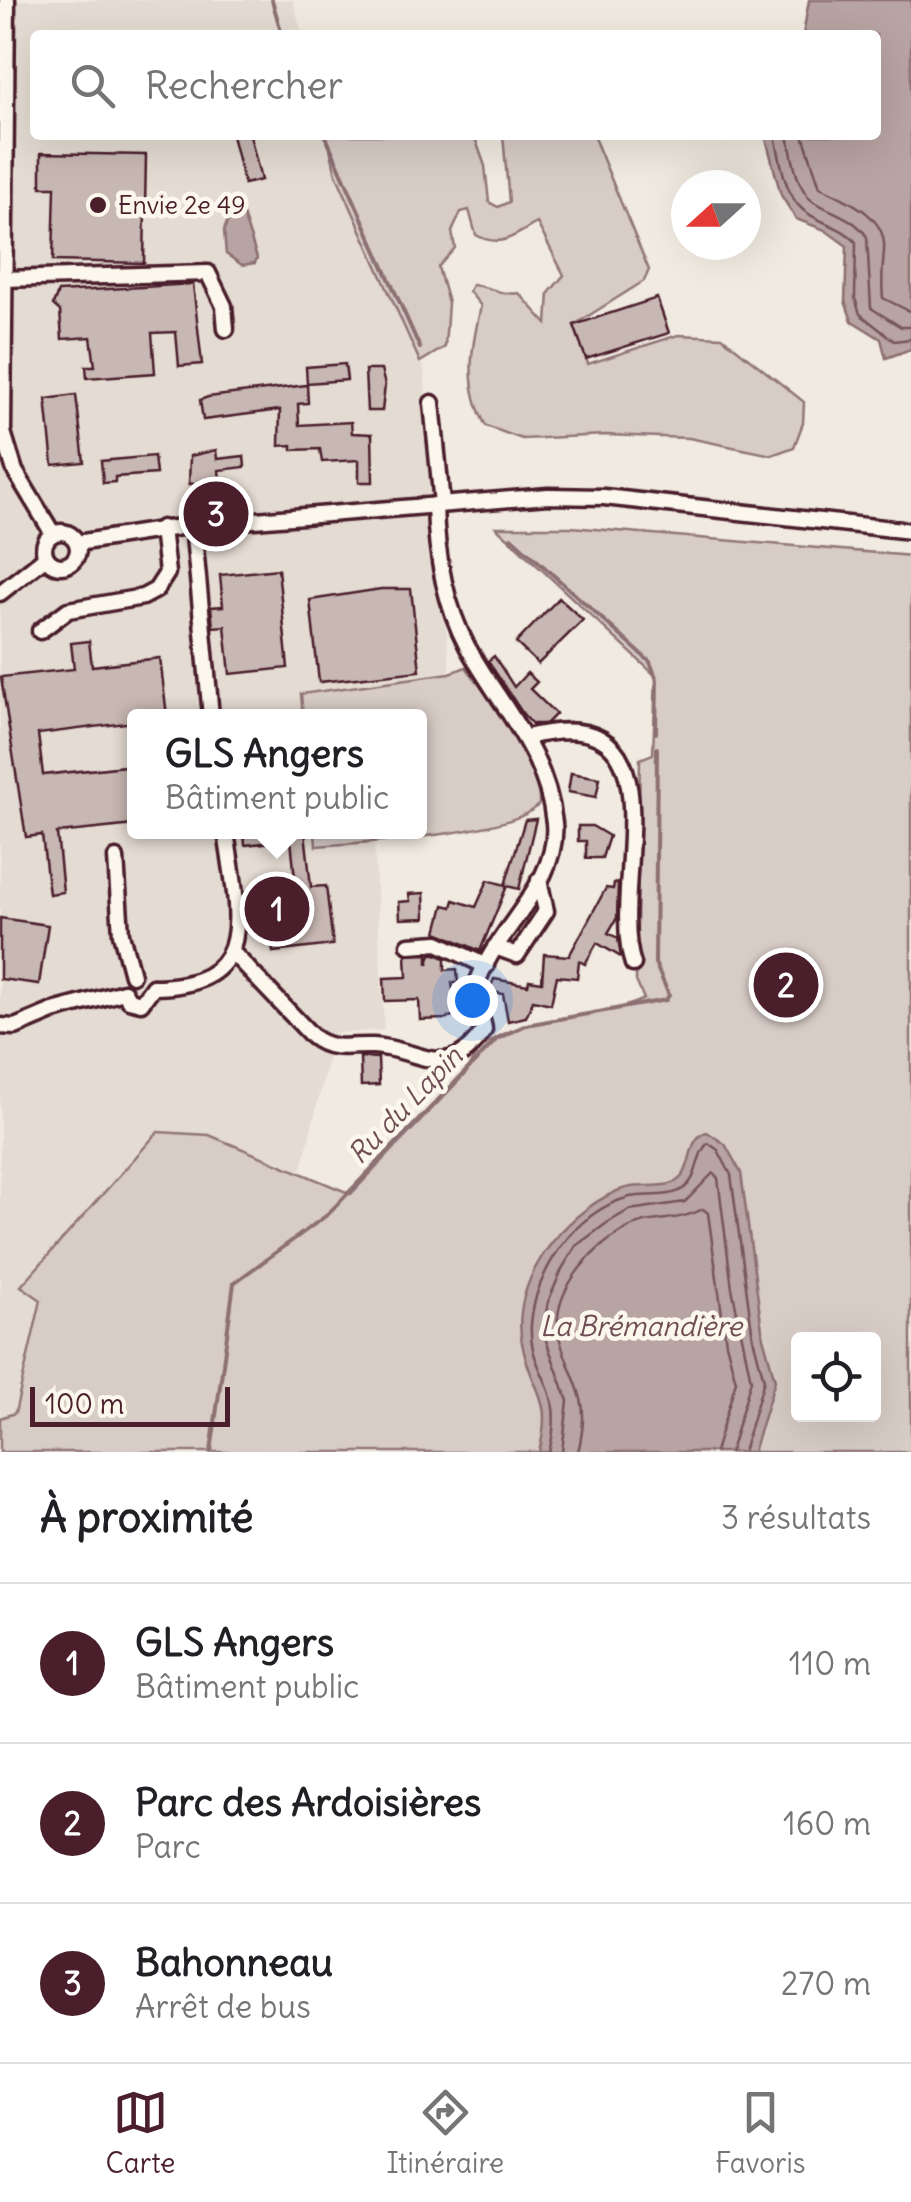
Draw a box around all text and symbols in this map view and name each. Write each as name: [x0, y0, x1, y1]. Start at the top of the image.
search box: [30, 30, 881, 140]
icon: search: [65, 58, 120, 113]
text: Rechercher: [145, 62, 343, 109]
north arrow: [671, 170, 761, 260]
place label: Envie 2e 49: [118, 189, 246, 221]
marker: Envie 2e 49: [87, 194, 109, 216]
pin: 3: [184, 476, 248, 552]
popup: [127, 709, 427, 839]
text: GLS Angers: [165, 730, 364, 777]
text: Bâtiment public: [165, 777, 389, 818]
pin: 1: [244, 872, 310, 946]
pin: 2: [754, 948, 818, 1022]
your location: [447, 975, 498, 1026]
water label: Ru du Lapin: [340, 1038, 470, 1171]
water label: La Brémandière: [540, 1308, 744, 1344]
map controls: [791, 1332, 881, 1422]
button: locate: [791, 1332, 881, 1422]
scale bar: [30, 1382, 230, 1426]
text: 100 m: [45, 1386, 124, 1422]
text: À proximité: [40, 1491, 253, 1543]
text: 3 résultats: [721, 1497, 871, 1538]
text: GLS Angers: [135, 1619, 334, 1666]
text: 1: [66, 1643, 79, 1684]
text: 110 m: [789, 1643, 871, 1684]
text: Bâtiment public: [135, 1666, 359, 1707]
text: Parc des Ardoisières: [135, 1779, 481, 1826]
text: 2: [64, 1803, 81, 1844]
text: 160 m: [783, 1803, 871, 1844]
text: Parc: [135, 1826, 201, 1867]
text: Bahonneau: [135, 1939, 333, 1986]
text: 3: [63, 1963, 82, 2004]
text: 270 m: [781, 1963, 871, 2004]
text: Arrêt de bus: [135, 1986, 311, 2027]
tab: Carte: [106, 2085, 175, 2181]
tab: Itinéraire: [386, 2085, 504, 2181]
tab: Favoris: [715, 2085, 805, 2181]

